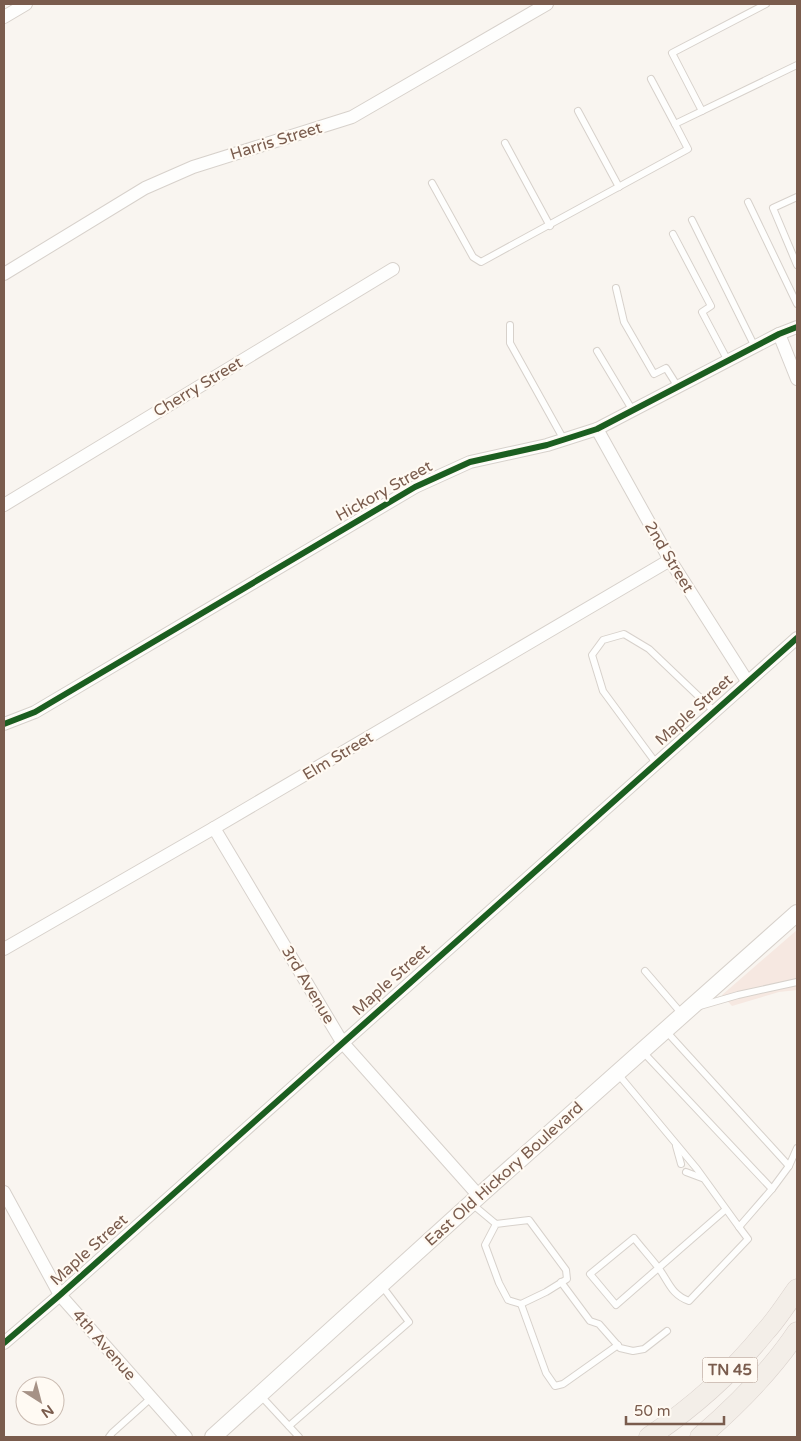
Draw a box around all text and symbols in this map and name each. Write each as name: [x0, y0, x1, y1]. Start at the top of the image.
street label: Harris Street: [228, 118, 324, 164]
street label: Cherry Street: [150, 353, 246, 421]
street label: Hickory Street: [332, 456, 436, 526]
street label: 2nd Street: [640, 518, 698, 596]
street label: Maple Street: [651, 670, 737, 750]
street label: Elm Street: [299, 727, 377, 785]
street label: Maple Street: [348, 940, 434, 1020]
street label: 3rd Avenue: [277, 942, 339, 1028]
street label: East Old Hickory Boulevard: [421, 1097, 587, 1251]
street label: Maple Street: [46, 1210, 132, 1290]
street label: 4th Avenue: [68, 1305, 140, 1385]
road number: TN 45: [702, 1358, 758, 1382]
north arrow: [15, 1376, 65, 1426]
scale bar: [626, 1394, 724, 1426]
text: N: [38, 1401, 57, 1421]
text: 50 m: [634, 1402, 671, 1420]

